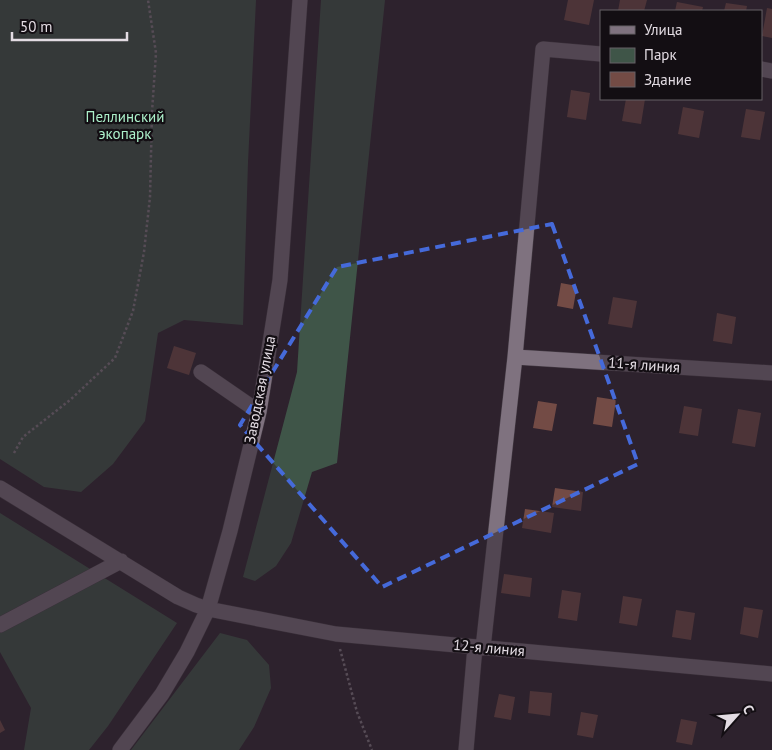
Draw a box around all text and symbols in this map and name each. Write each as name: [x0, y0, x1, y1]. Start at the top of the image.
scale bar: [12, 10, 128, 42]
legend: [600, 10, 762, 100]
text: 50 m: [20, 17, 53, 36]
text: Улица: [644, 20, 682, 39]
text: Парк: [644, 45, 677, 64]
text: Здание: [644, 70, 692, 89]
park label: Пеллинский экопарк: [86, 107, 164, 143]
street label: Заводская улица: [240, 334, 279, 446]
street label: 11-я линия: [607, 353, 681, 376]
street label: 12-я линия: [452, 635, 526, 660]
north arrow: [712, 690, 762, 740]
text: С: [739, 702, 758, 717]

